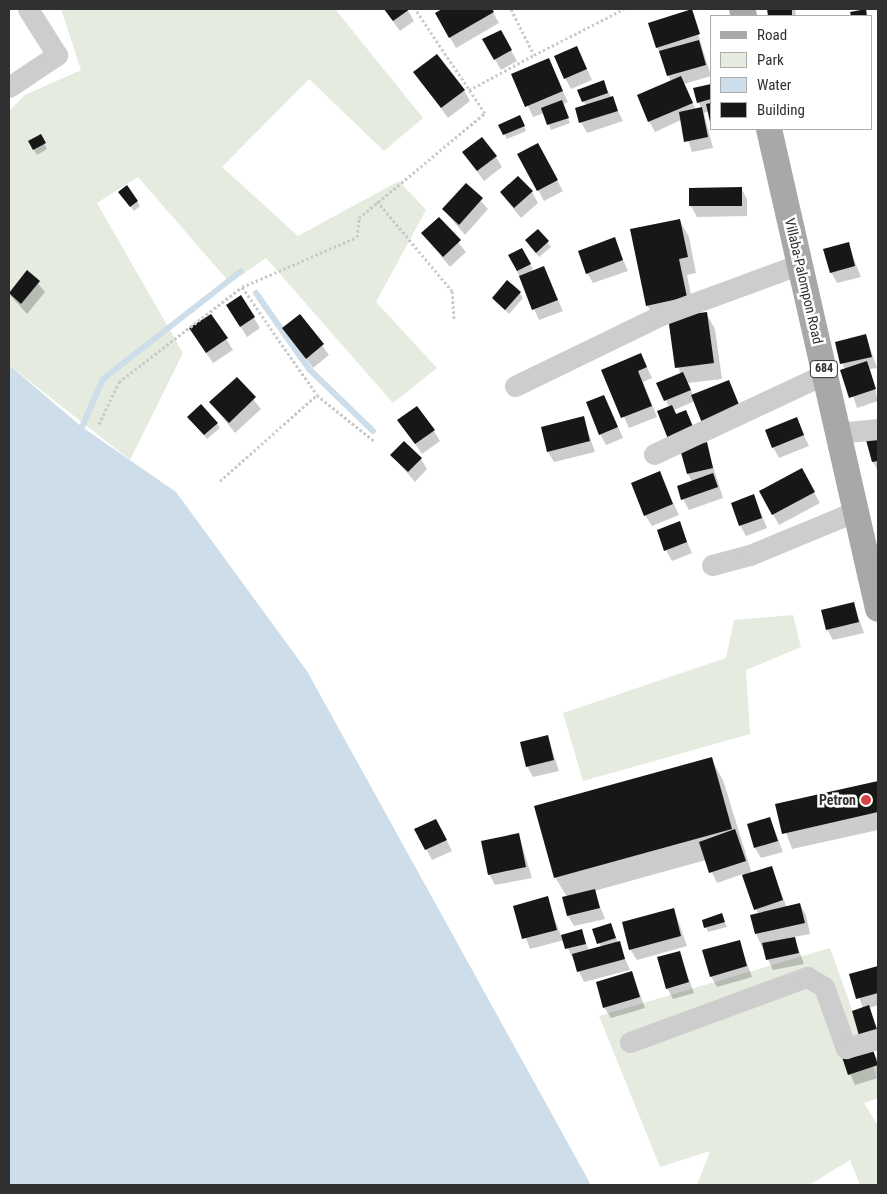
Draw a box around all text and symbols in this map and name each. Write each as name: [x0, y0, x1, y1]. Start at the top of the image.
legend: [710, 15, 872, 130]
text: Road: [757, 26, 787, 44]
text: Park: [757, 51, 784, 69]
text: Water: [757, 76, 791, 94]
text: Building: [757, 101, 805, 119]
street label: Villaba-Palompon Road: [781, 217, 827, 345]
road number: 684: [809, 359, 839, 378]
place label: Petron: [819, 792, 856, 808]
marker: Petron: [860, 794, 872, 806]

